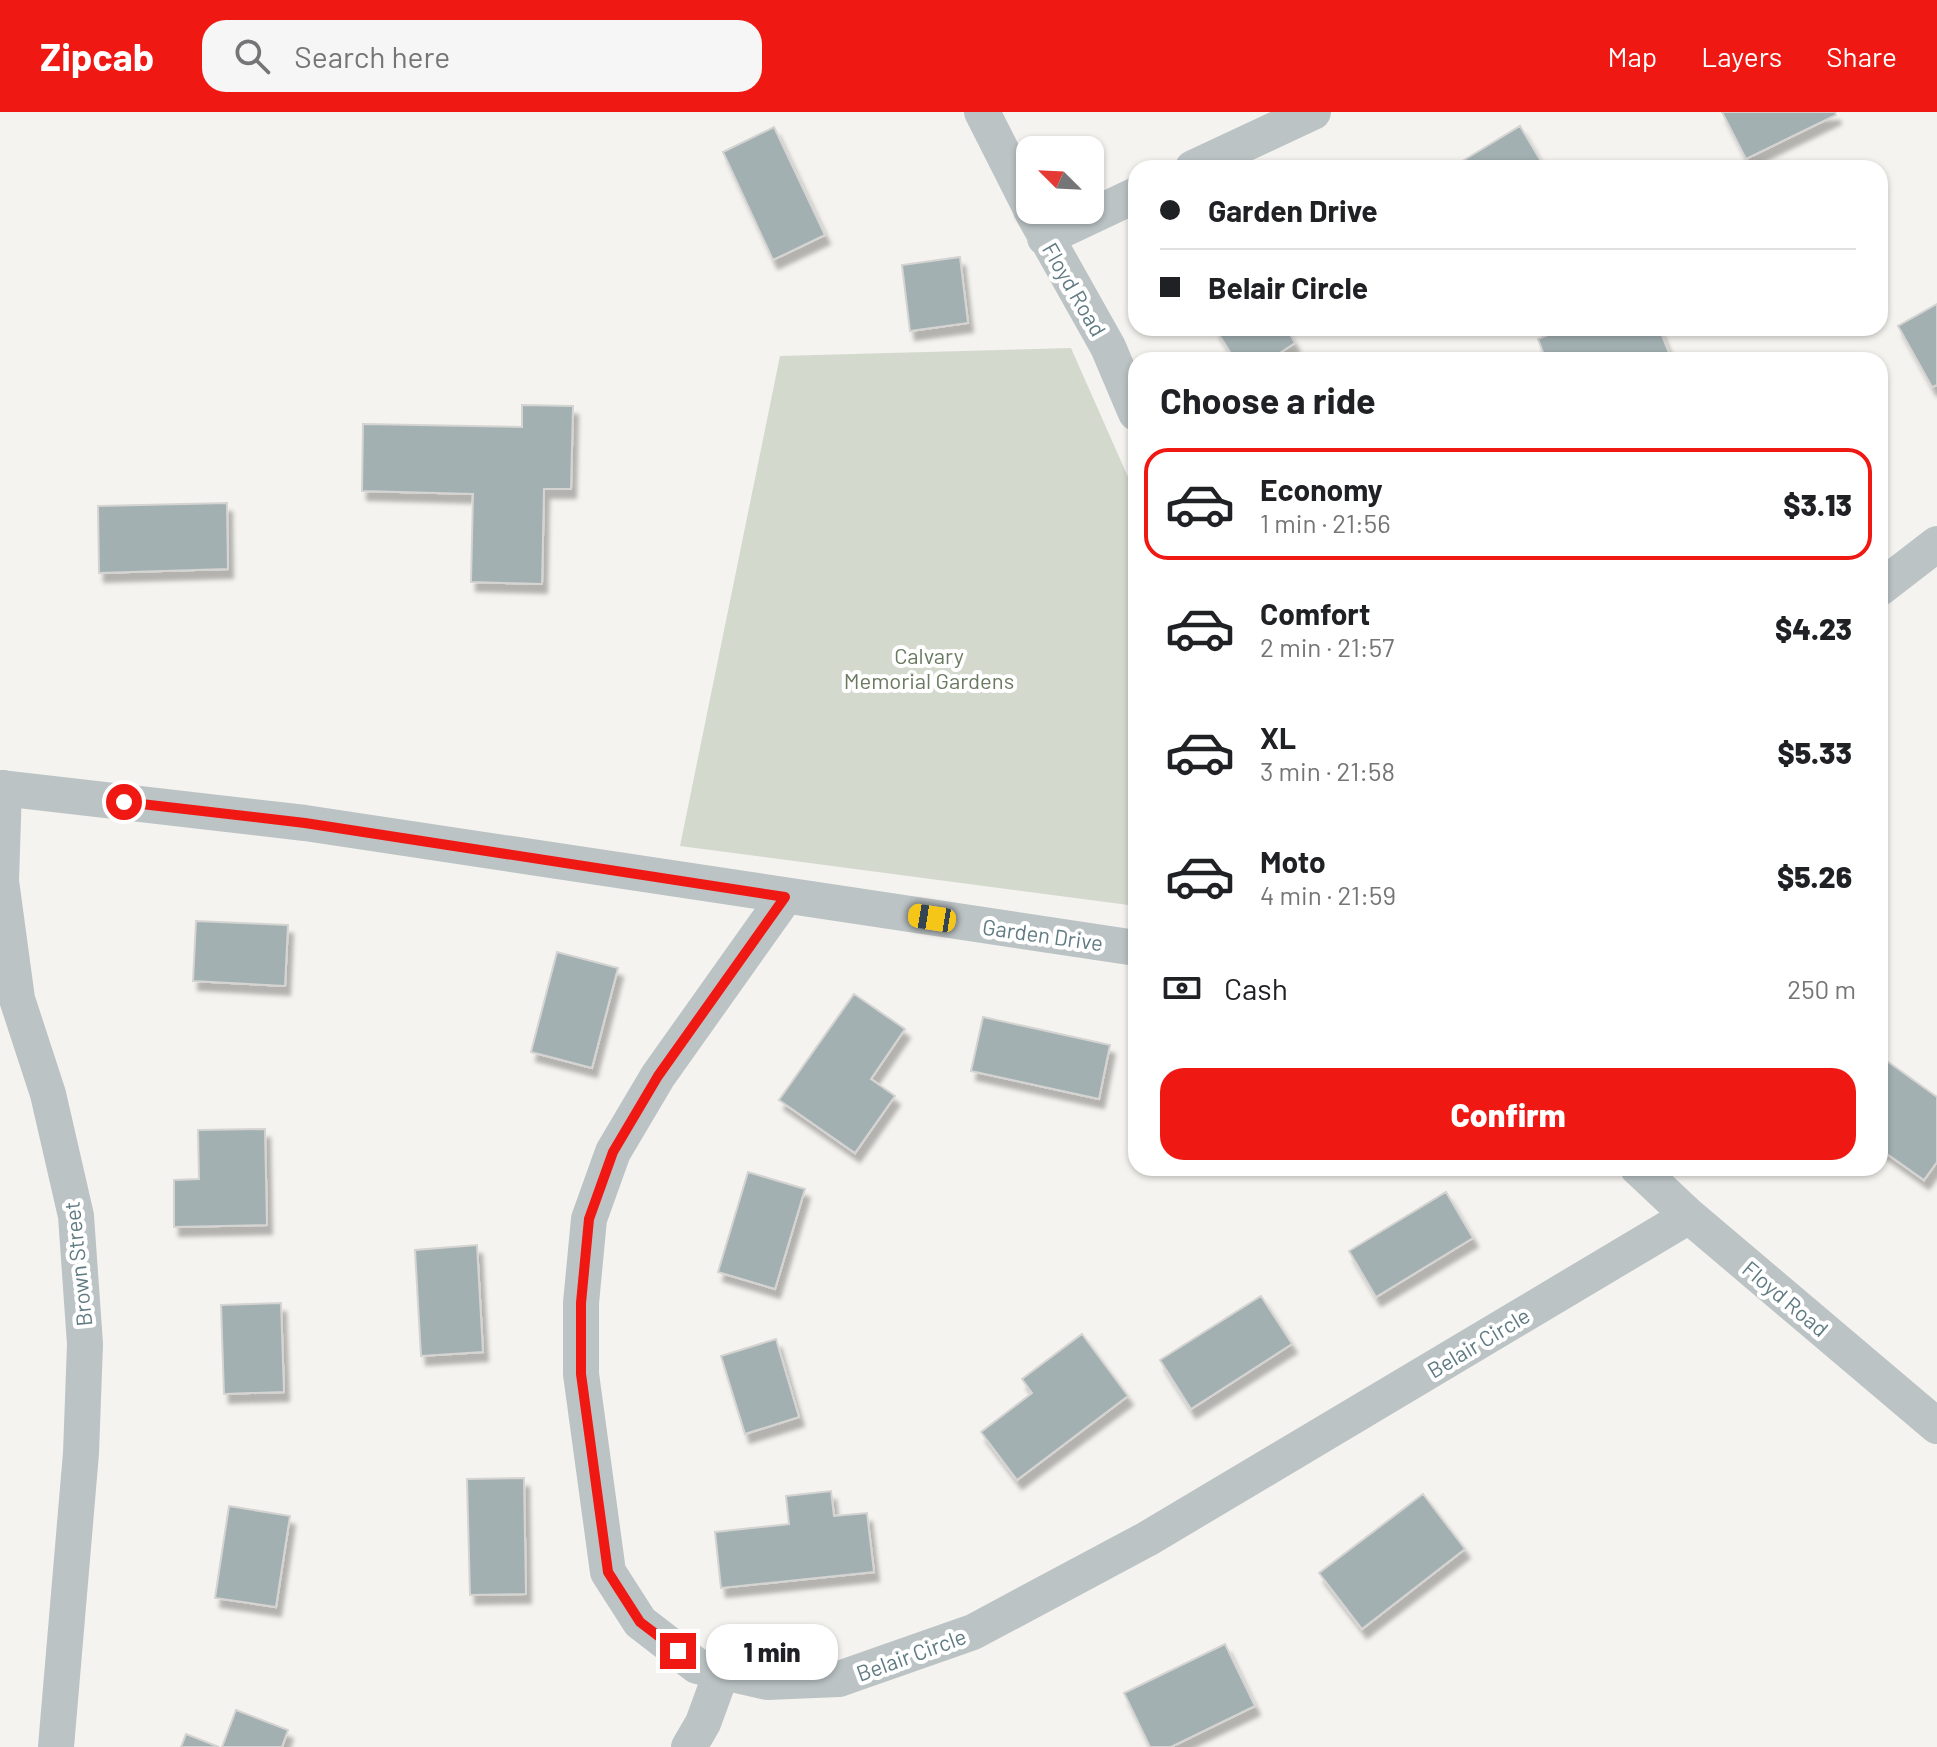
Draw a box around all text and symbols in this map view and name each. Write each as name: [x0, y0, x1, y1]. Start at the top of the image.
search box: [202, 20, 762, 92]
text: Zipcab: [40, 33, 154, 79]
icon: search: [230, 34, 274, 78]
text: Search here: [294, 38, 450, 74]
text: Map: [1607, 39, 1657, 73]
text: Layers: [1701, 39, 1782, 73]
text: Share: [1826, 39, 1897, 73]
north arrow: [1016, 136, 1104, 224]
map controls: [1016, 136, 1104, 224]
text: Garden Drive: [1208, 192, 1378, 228]
street label: Floyd Road: [1038, 237, 1112, 341]
text: Belair Circle: [1208, 269, 1368, 305]
text: Choose a ride: [1160, 378, 1376, 421]
icon: car: [1164, 468, 1236, 540]
text: Economy: [1260, 471, 1383, 507]
text: $3.13: [1783, 486, 1852, 522]
text: 1 min · 21:56: [1260, 507, 1391, 538]
icon: car: [1164, 592, 1236, 664]
text: Comfort: [1260, 595, 1370, 631]
text: $4.23: [1775, 610, 1852, 646]
text: 2 min · 21:57: [1260, 631, 1394, 662]
park label: Calvary Memorial Gardens: [844, 642, 1014, 693]
icon: car: [1164, 716, 1236, 788]
text: XL: [1260, 719, 1296, 755]
text: $5.33: [1777, 734, 1852, 770]
text: 3 min · 21:58: [1260, 755, 1395, 786]
route start: [106, 784, 142, 820]
icon: car: [1164, 840, 1236, 912]
text: Moto: [1260, 843, 1326, 879]
text: $5.26: [1777, 858, 1852, 894]
text: 4 min · 21:59: [1260, 879, 1396, 910]
car: [906, 902, 958, 934]
street label: Garden Drive: [981, 913, 1105, 955]
icon: cash: [1160, 966, 1204, 1010]
text: Cash: [1224, 970, 1288, 1006]
text: 250 m: [1787, 973, 1856, 1004]
button: Confirm: [1160, 1068, 1856, 1160]
street label: Brown Street: [58, 1200, 96, 1328]
street label: Floyd Road: [1738, 1255, 1834, 1341]
street label: Belair Circle: [1422, 1301, 1534, 1383]
street label: Belair Circle: [853, 1622, 969, 1686]
callout: 1 min: [706, 1623, 838, 1679]
route end: [660, 1633, 696, 1669]
text: 1 min: [743, 1636, 801, 1667]

